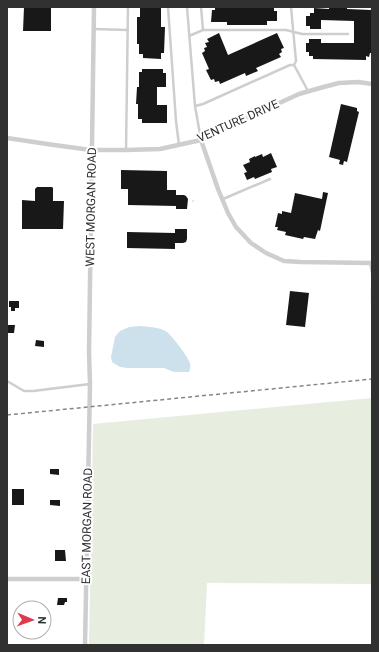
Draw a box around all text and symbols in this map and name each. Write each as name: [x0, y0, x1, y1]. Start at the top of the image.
street label: VENTURE DRIVE: [195, 97, 281, 145]
street label: WEST MORGAN ROAD: [83, 147, 99, 267]
street label: EAST MORGAN ROAD: [79, 467, 95, 584]
north arrow: [12, 600, 52, 640]
text: N: [35, 616, 48, 625]

